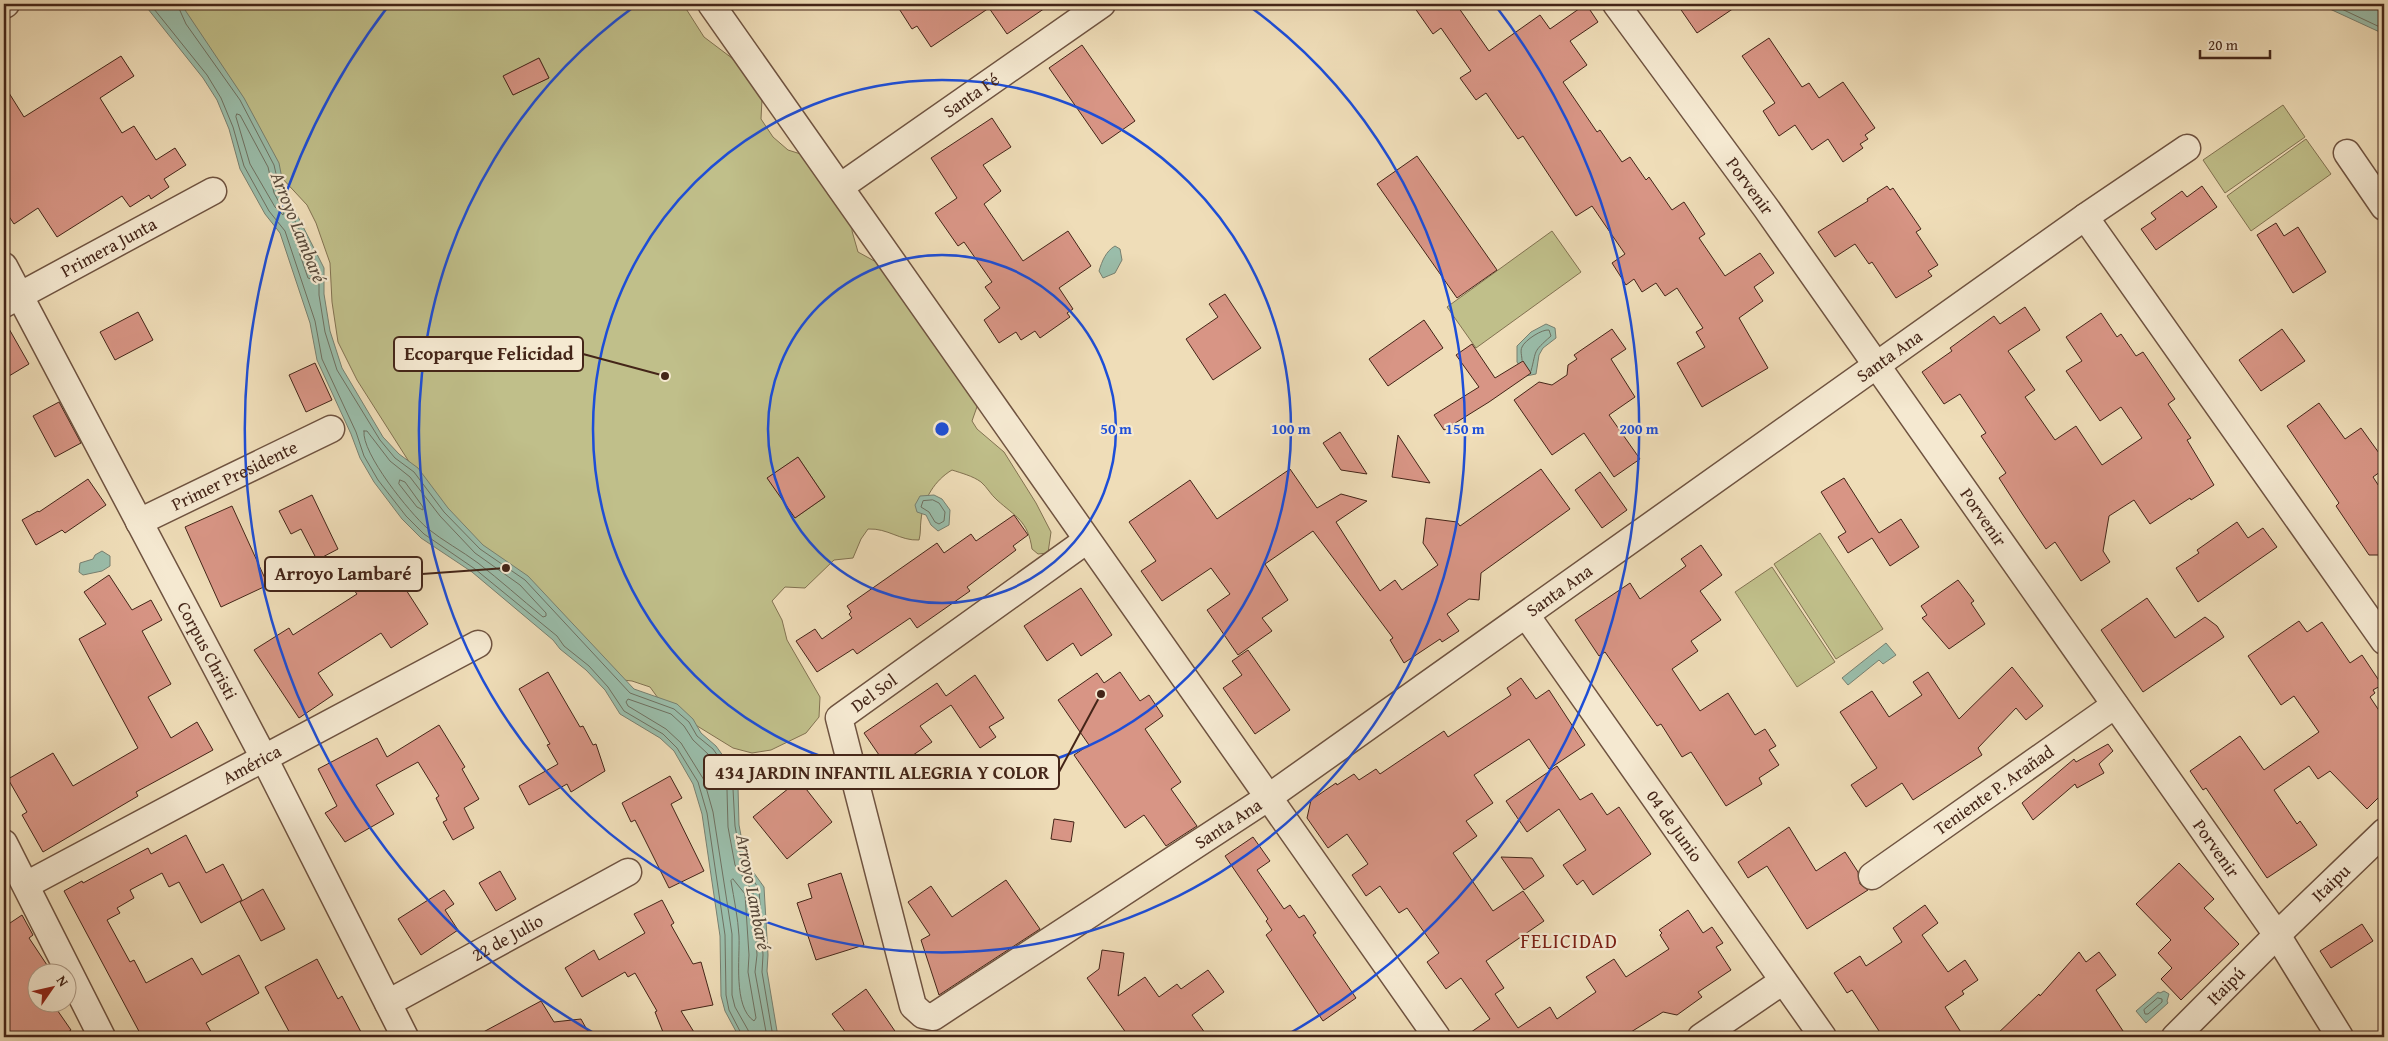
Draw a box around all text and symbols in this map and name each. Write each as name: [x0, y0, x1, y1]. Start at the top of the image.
scale bar: [2200, 28, 2270, 60]
text: 20 m: [2208, 34, 2239, 55]
street label: Santa Fé: [937, 66, 1005, 124]
street label: Porvenir: [1720, 151, 1781, 221]
water label: Arroyo Lambaré: [264, 166, 334, 288]
street label: Primera Junta: [56, 210, 162, 284]
street label: Santa Ana: [1850, 322, 1928, 389]
callout: Ecoparque Felicidad: [394, 337, 583, 371]
text: Ecoparque Felicidad: [404, 339, 574, 367]
text: 50 m: [1100, 418, 1132, 439]
text: 100 m: [1271, 418, 1311, 439]
text: 150 m: [1445, 418, 1485, 439]
text: 200 m: [1619, 418, 1659, 439]
centre of rings: [933, 420, 951, 438]
street label: Primer Presidente: [167, 433, 302, 517]
street label: Porvenir: [1954, 482, 2014, 552]
callout: Arroyo Lambaré: [265, 557, 422, 591]
street label: Santa Ana: [1520, 557, 1598, 623]
text: Arroyo Lambaré: [274, 559, 412, 587]
street label: Corpus Christi: [171, 596, 245, 704]
street label: Del Sol: [845, 667, 902, 719]
street label: América: [217, 737, 286, 791]
street label: Teniente P. Arañad: [1928, 738, 2060, 842]
callout: 434 JARDIN INFANTIL ALEGRIA Y COLOR: [704, 755, 1059, 789]
text: 434 JARDIN INFANTIL ALEGRIA Y COLOR: [715, 758, 1049, 786]
street label: 04 de Junio: [1640, 784, 1710, 867]
street label: Santa Ana: [1189, 791, 1267, 855]
street label: Porvenir: [2187, 813, 2247, 883]
water label: Arroyo Lambaré: [729, 831, 779, 954]
street label: Itaipu: [2305, 857, 2356, 908]
street label: 22 de Julio: [466, 907, 548, 968]
district label: FELICIDAD: [1520, 926, 1618, 955]
street label: Itaipú: [2200, 960, 2251, 1011]
north arrow: [28, 964, 78, 1014]
text: N: [52, 971, 74, 991]

